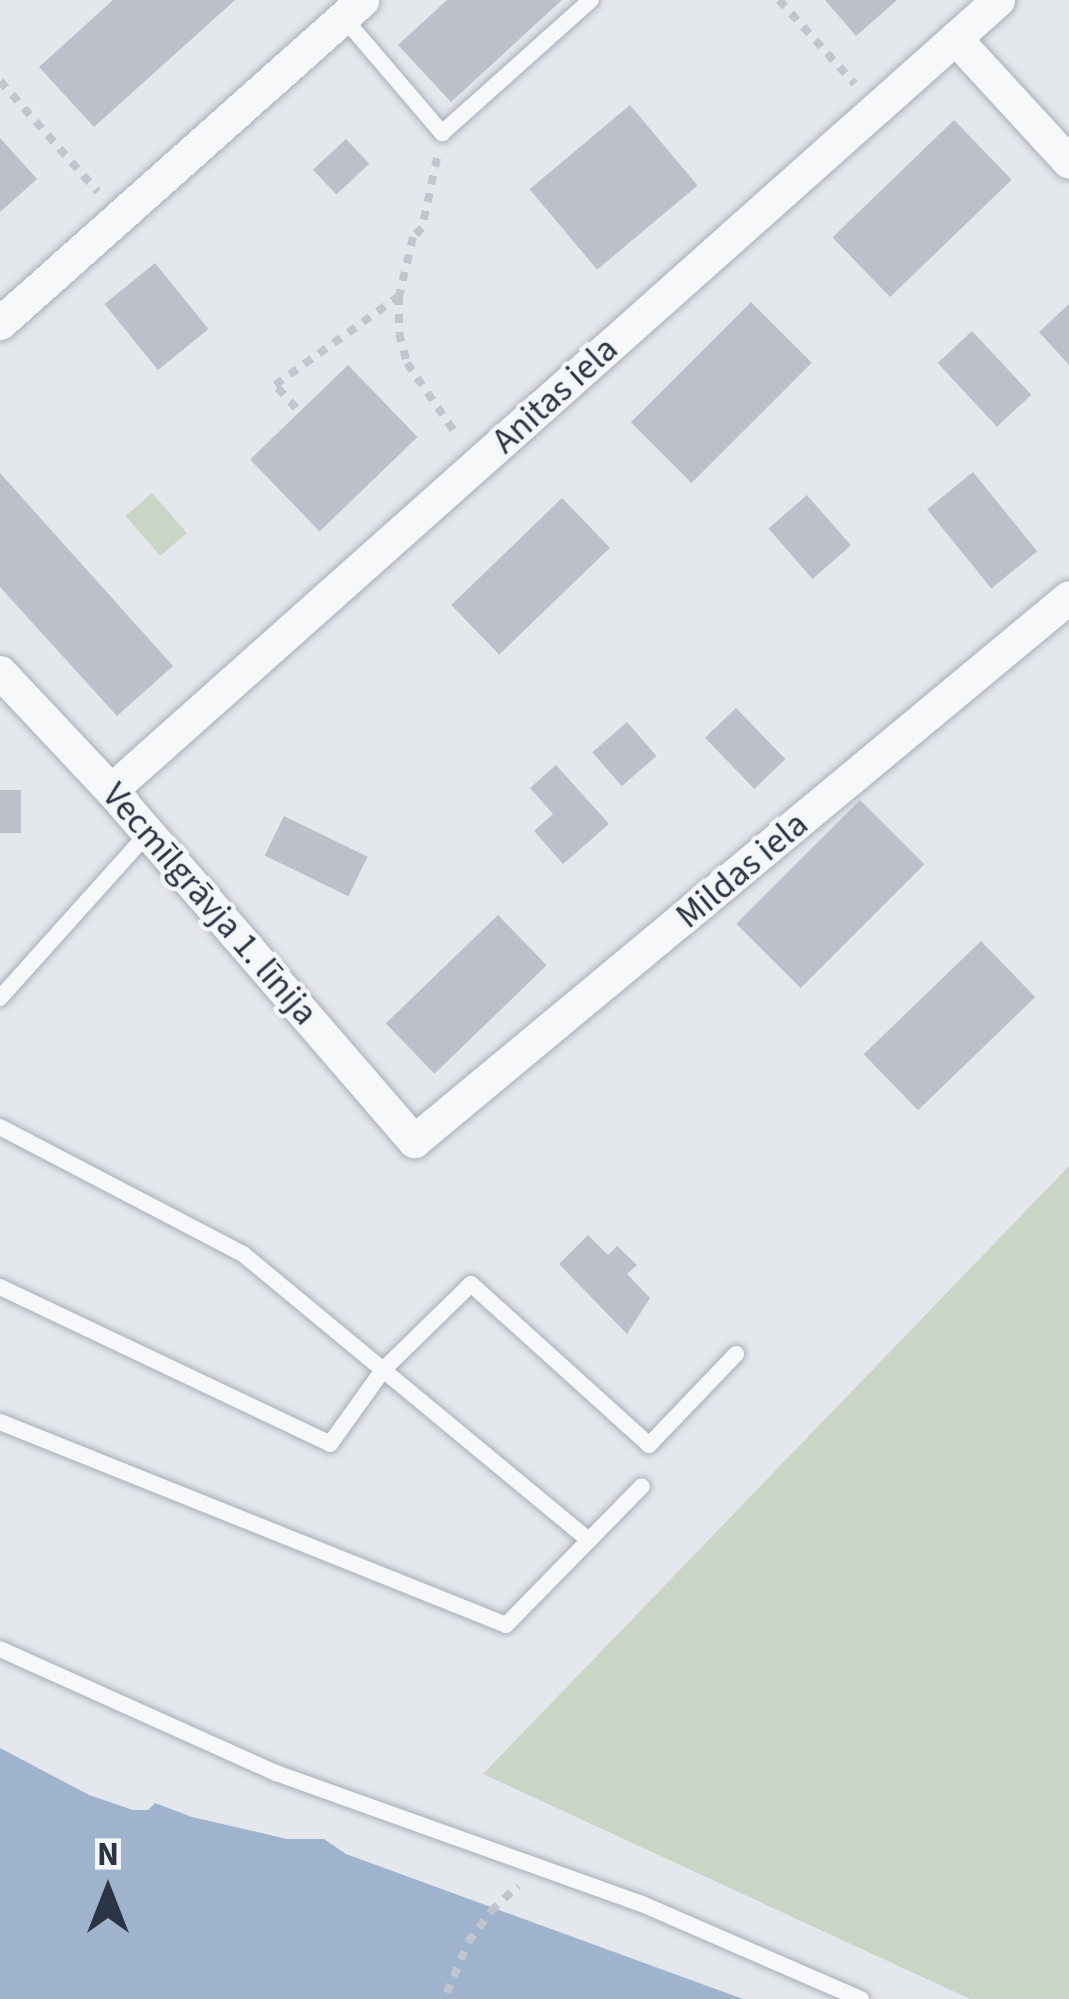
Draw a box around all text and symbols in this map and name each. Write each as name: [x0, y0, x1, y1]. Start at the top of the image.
street label: Anitas iela: [483, 327, 627, 463]
street label: Vecmīlgrāvja 1. līnija: [93, 774, 327, 1034]
street label: Mildas iela: [667, 802, 817, 938]
north arrow: [48, 1831, 168, 1951]
text: N: [97, 1831, 119, 1878]

